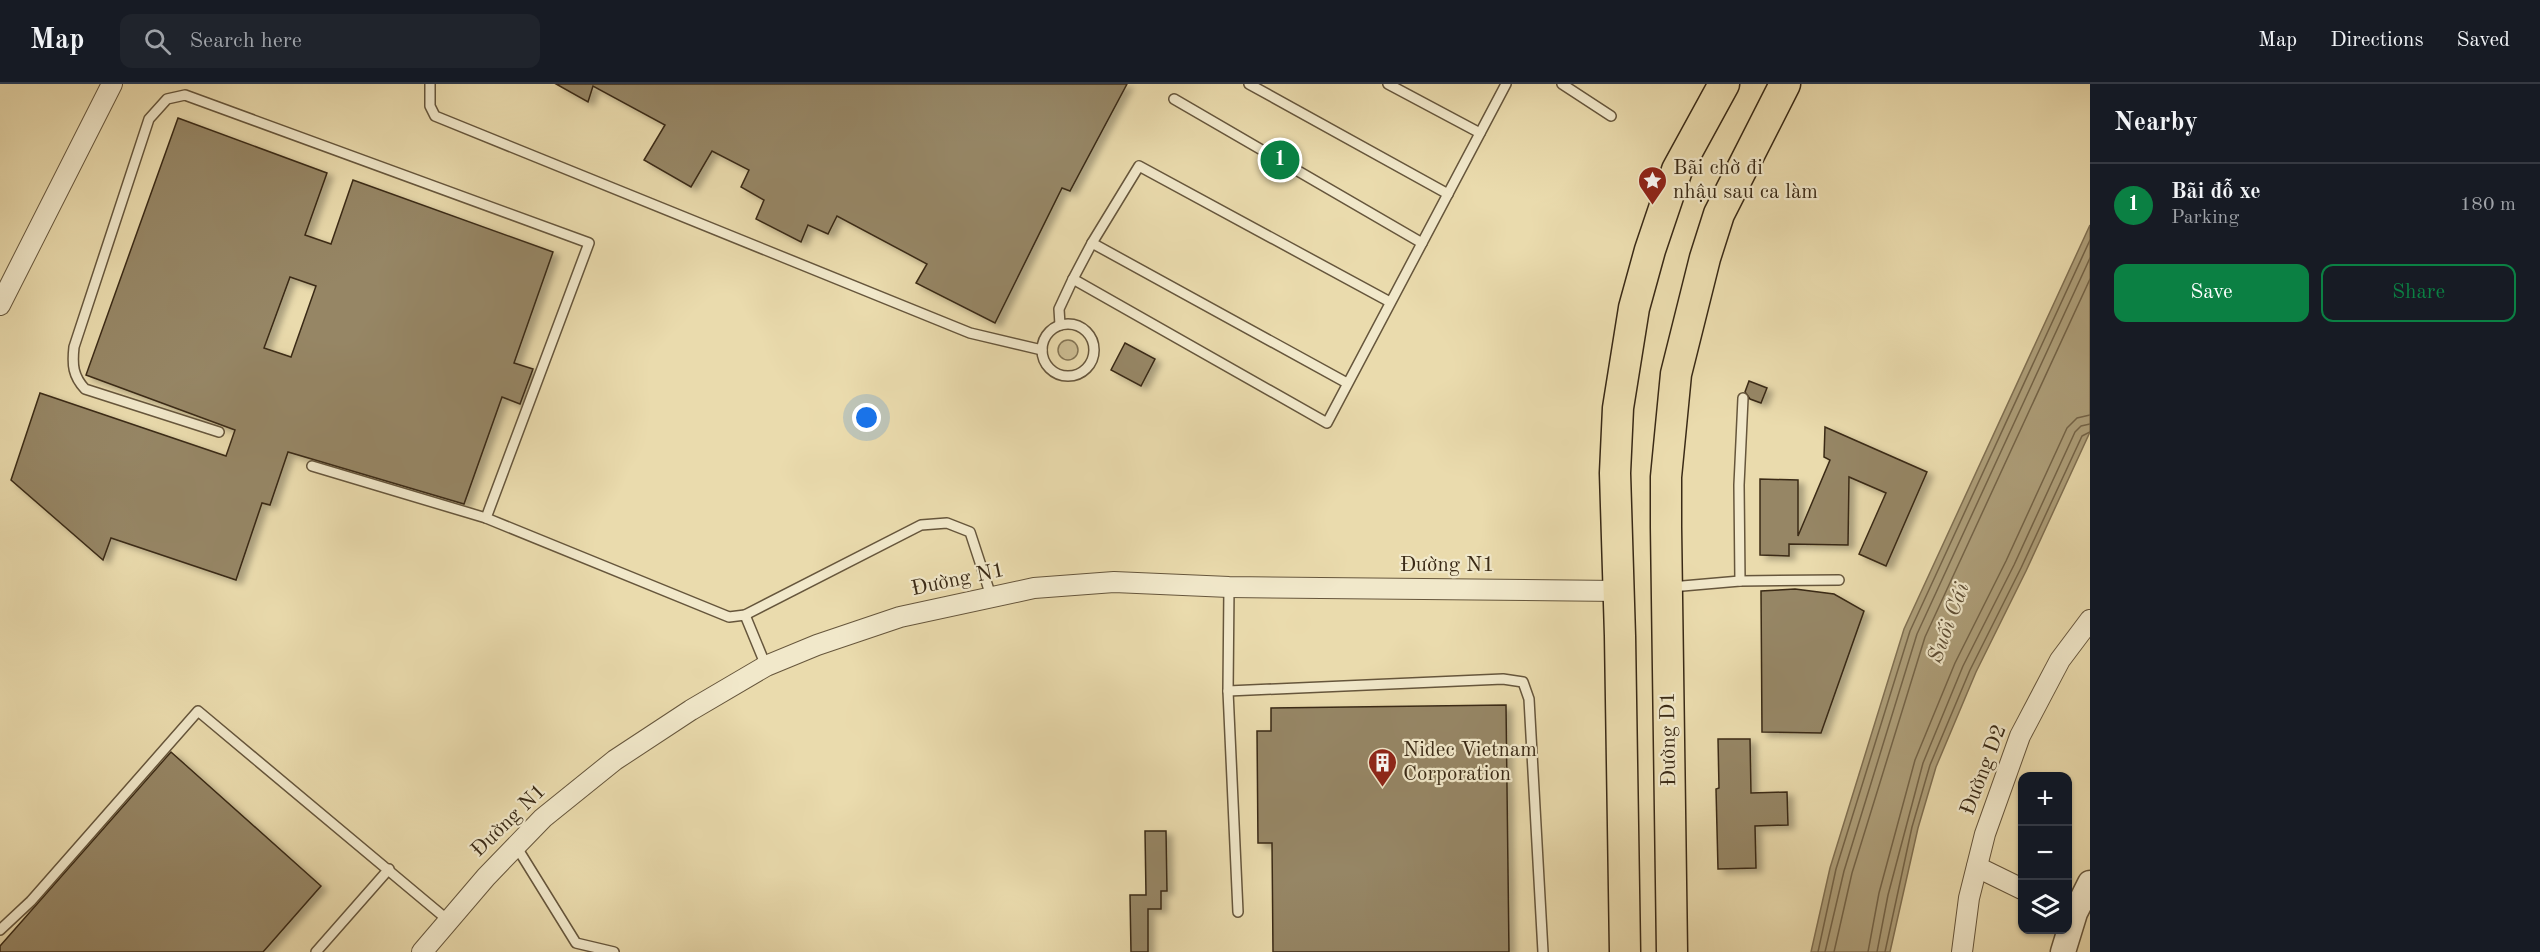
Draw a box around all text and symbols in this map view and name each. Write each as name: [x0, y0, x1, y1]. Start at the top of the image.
search box: [120, 14, 540, 68]
icon: search: [141, 25, 174, 58]
text: Map: [30, 27, 84, 55]
text: Search here: [189, 30, 302, 52]
text: Map: [2258, 30, 2297, 51]
text: Directions: [2330, 30, 2424, 51]
text: Saved: [2457, 30, 2510, 51]
text: Nearby: [2114, 110, 2198, 136]
pin: 1: [1260, 138, 1300, 182]
place label: Bãi chờ đi nhậu sau ca làm: [1673, 158, 1818, 203]
place icon: Bãi chờ đi nhậu sau ca làm: [1636, 164, 1668, 206]
text: Bãi đỗ xe: [2171, 181, 2261, 203]
text: 1: [2128, 195, 2139, 215]
text: 180 m: [2460, 195, 2516, 215]
text: Parking: [2171, 208, 2239, 228]
button: Save: [2114, 264, 2309, 322]
button: Share: [2321, 264, 2516, 322]
your location: [852, 403, 881, 432]
street label: Đường N1: [1400, 555, 1494, 576]
street label: Đường N1: [910, 560, 1006, 600]
water label: Suối Cái: [1924, 579, 1974, 666]
street label: Đường D1: [1658, 691, 1680, 787]
street label: Đường D2: [1957, 722, 2011, 818]
place label: Nidec Vietnam Corporation: [1403, 740, 1537, 785]
building icon: Nidec Vietnam Corporation: [1366, 746, 1398, 788]
map controls: [2018, 772, 2072, 934]
button: +: [2018, 772, 2072, 826]
street label: Đường N1: [468, 781, 550, 861]
button: −: [2018, 826, 2072, 880]
button: layers: [2018, 880, 2072, 934]

